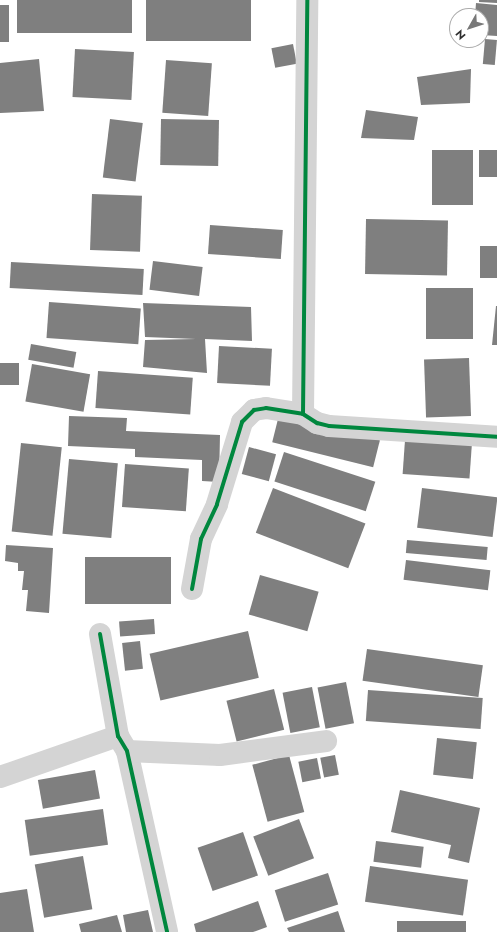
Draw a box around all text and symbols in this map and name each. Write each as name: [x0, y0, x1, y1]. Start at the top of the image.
north arrow: [449, 8, 489, 48]
text: N: [451, 27, 469, 43]

